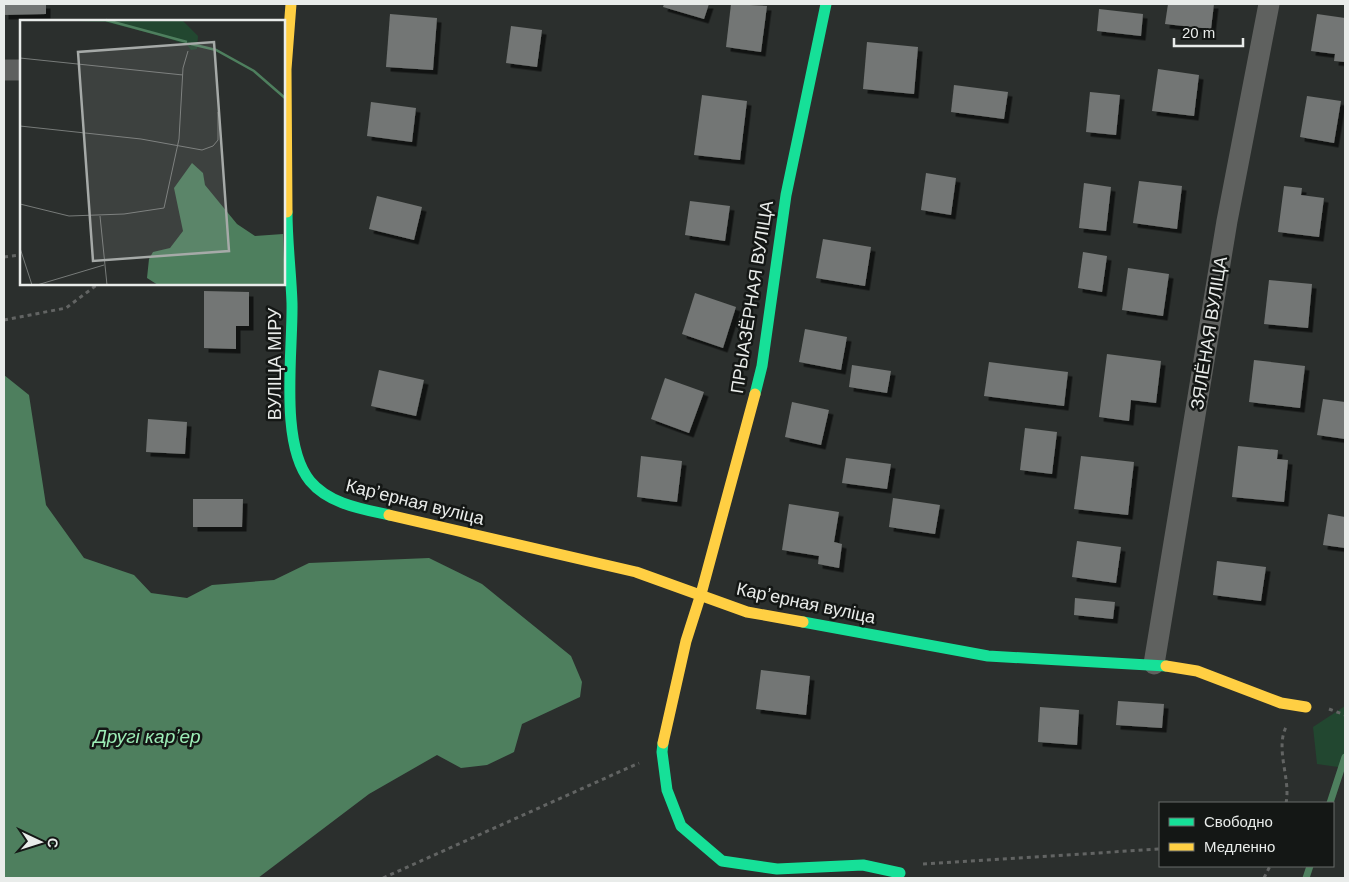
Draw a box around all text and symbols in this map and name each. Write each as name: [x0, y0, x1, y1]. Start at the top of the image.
scale bar: [1174, 15, 1243, 47]
inset map: [20, 20, 285, 285]
text: 20 m: [1182, 24, 1215, 41]
street label: ПРЫАЗЁРНАЯ ВУЛІЦА: [727, 199, 777, 395]
street label: ЗЯЛЁНАЯ ВУЛІЦА: [1187, 255, 1231, 411]
street label: ВУЛІЦА МІРУ: [265, 307, 285, 420]
street label: Карʼерная вуліца: [344, 475, 487, 529]
street label: Карʼерная вуліца: [735, 578, 878, 628]
water label: Другі карʼер: [91, 726, 201, 747]
legend: [1159, 802, 1334, 867]
text: Свободно: [1204, 813, 1273, 830]
north arrow: [15, 817, 65, 867]
text: С: [45, 837, 61, 849]
text: Медленно: [1204, 838, 1275, 855]

